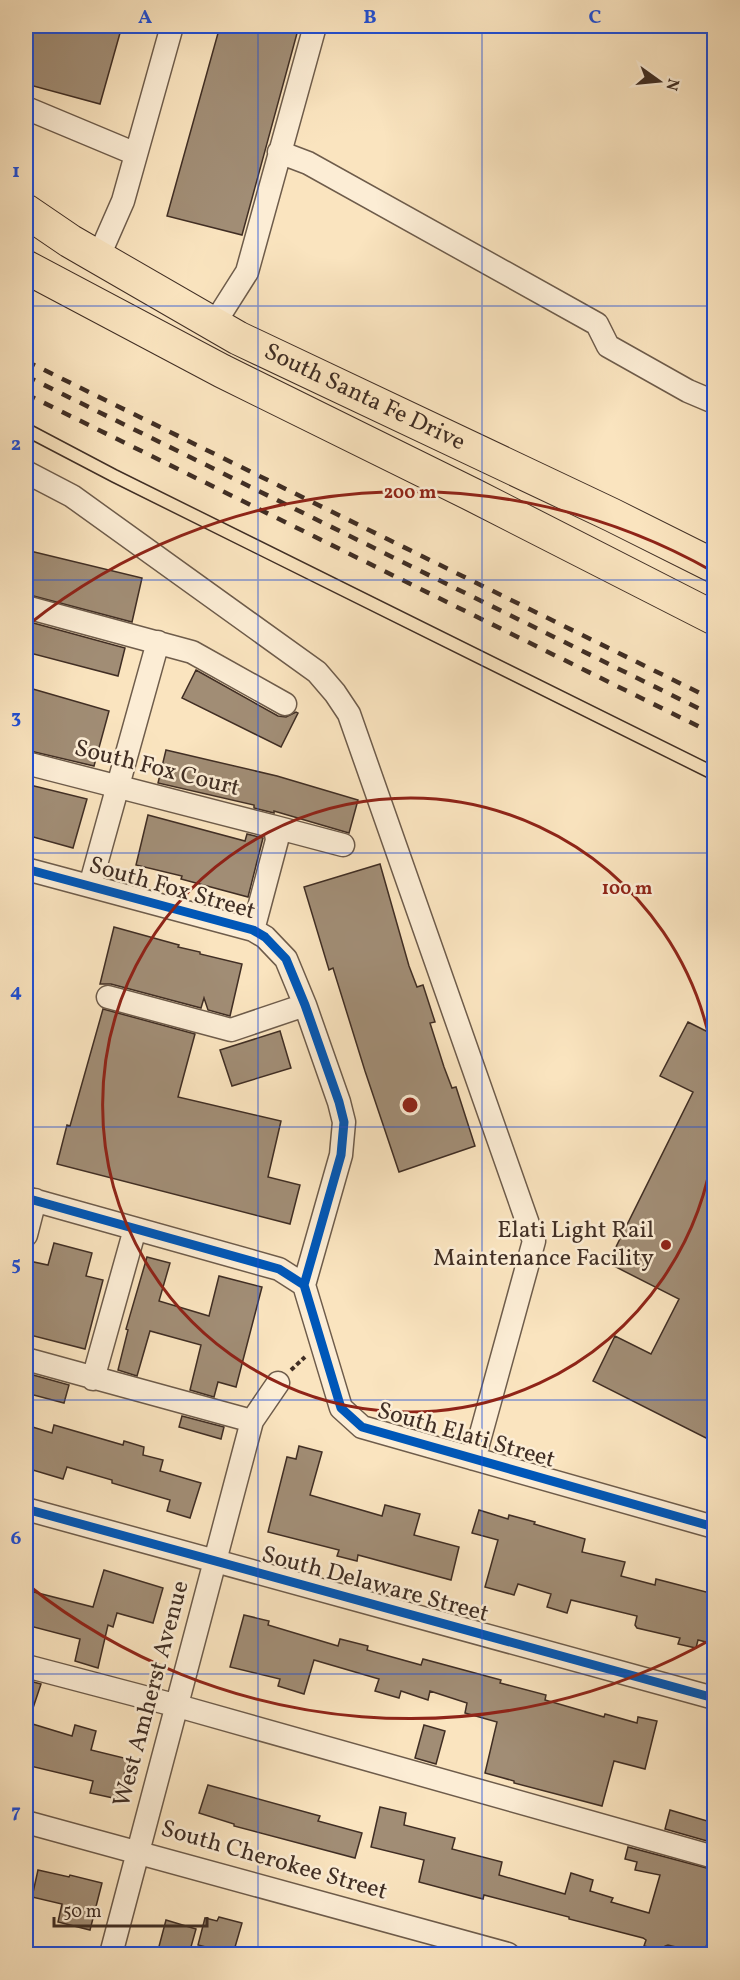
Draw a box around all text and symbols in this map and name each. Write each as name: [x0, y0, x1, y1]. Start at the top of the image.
text: A: [138, 4, 152, 32]
text: B: [363, 4, 377, 32]
text: C: [589, 4, 602, 32]
north arrow: [629, 51, 689, 111]
text: N: [659, 76, 684, 93]
text: 1: [12, 158, 20, 186]
street label: South Santa Fe Drive: [258, 336, 471, 460]
text: 2: [11, 431, 21, 459]
text: 200 m: [384, 481, 436, 506]
text: 3: [11, 704, 21, 732]
street label: South Fox Court: [71, 732, 243, 806]
street label: South Fox Street: [85, 849, 259, 929]
text: 100 m: [602, 877, 652, 902]
text: 4: [10, 978, 22, 1006]
centre of rings: [400, 1095, 420, 1115]
place label: Elati Light Rail Maintenance Facility: [433, 1214, 654, 1276]
marker: Elati Light Rail Maintenance Facility: [659, 1238, 673, 1252]
text: 5: [11, 1251, 21, 1279]
street label: South Elati Street: [373, 1394, 559, 1478]
text: 6: [11, 1525, 22, 1553]
street label: South Delaware Street: [258, 1538, 492, 1632]
street label: West Amherst Avenue: [105, 1577, 199, 1811]
text: 7: [11, 1798, 21, 1826]
street label: South Cherokee Street: [157, 1812, 391, 1910]
scale bar: [54, 1890, 207, 1928]
text: 50 m: [63, 1900, 102, 1925]

